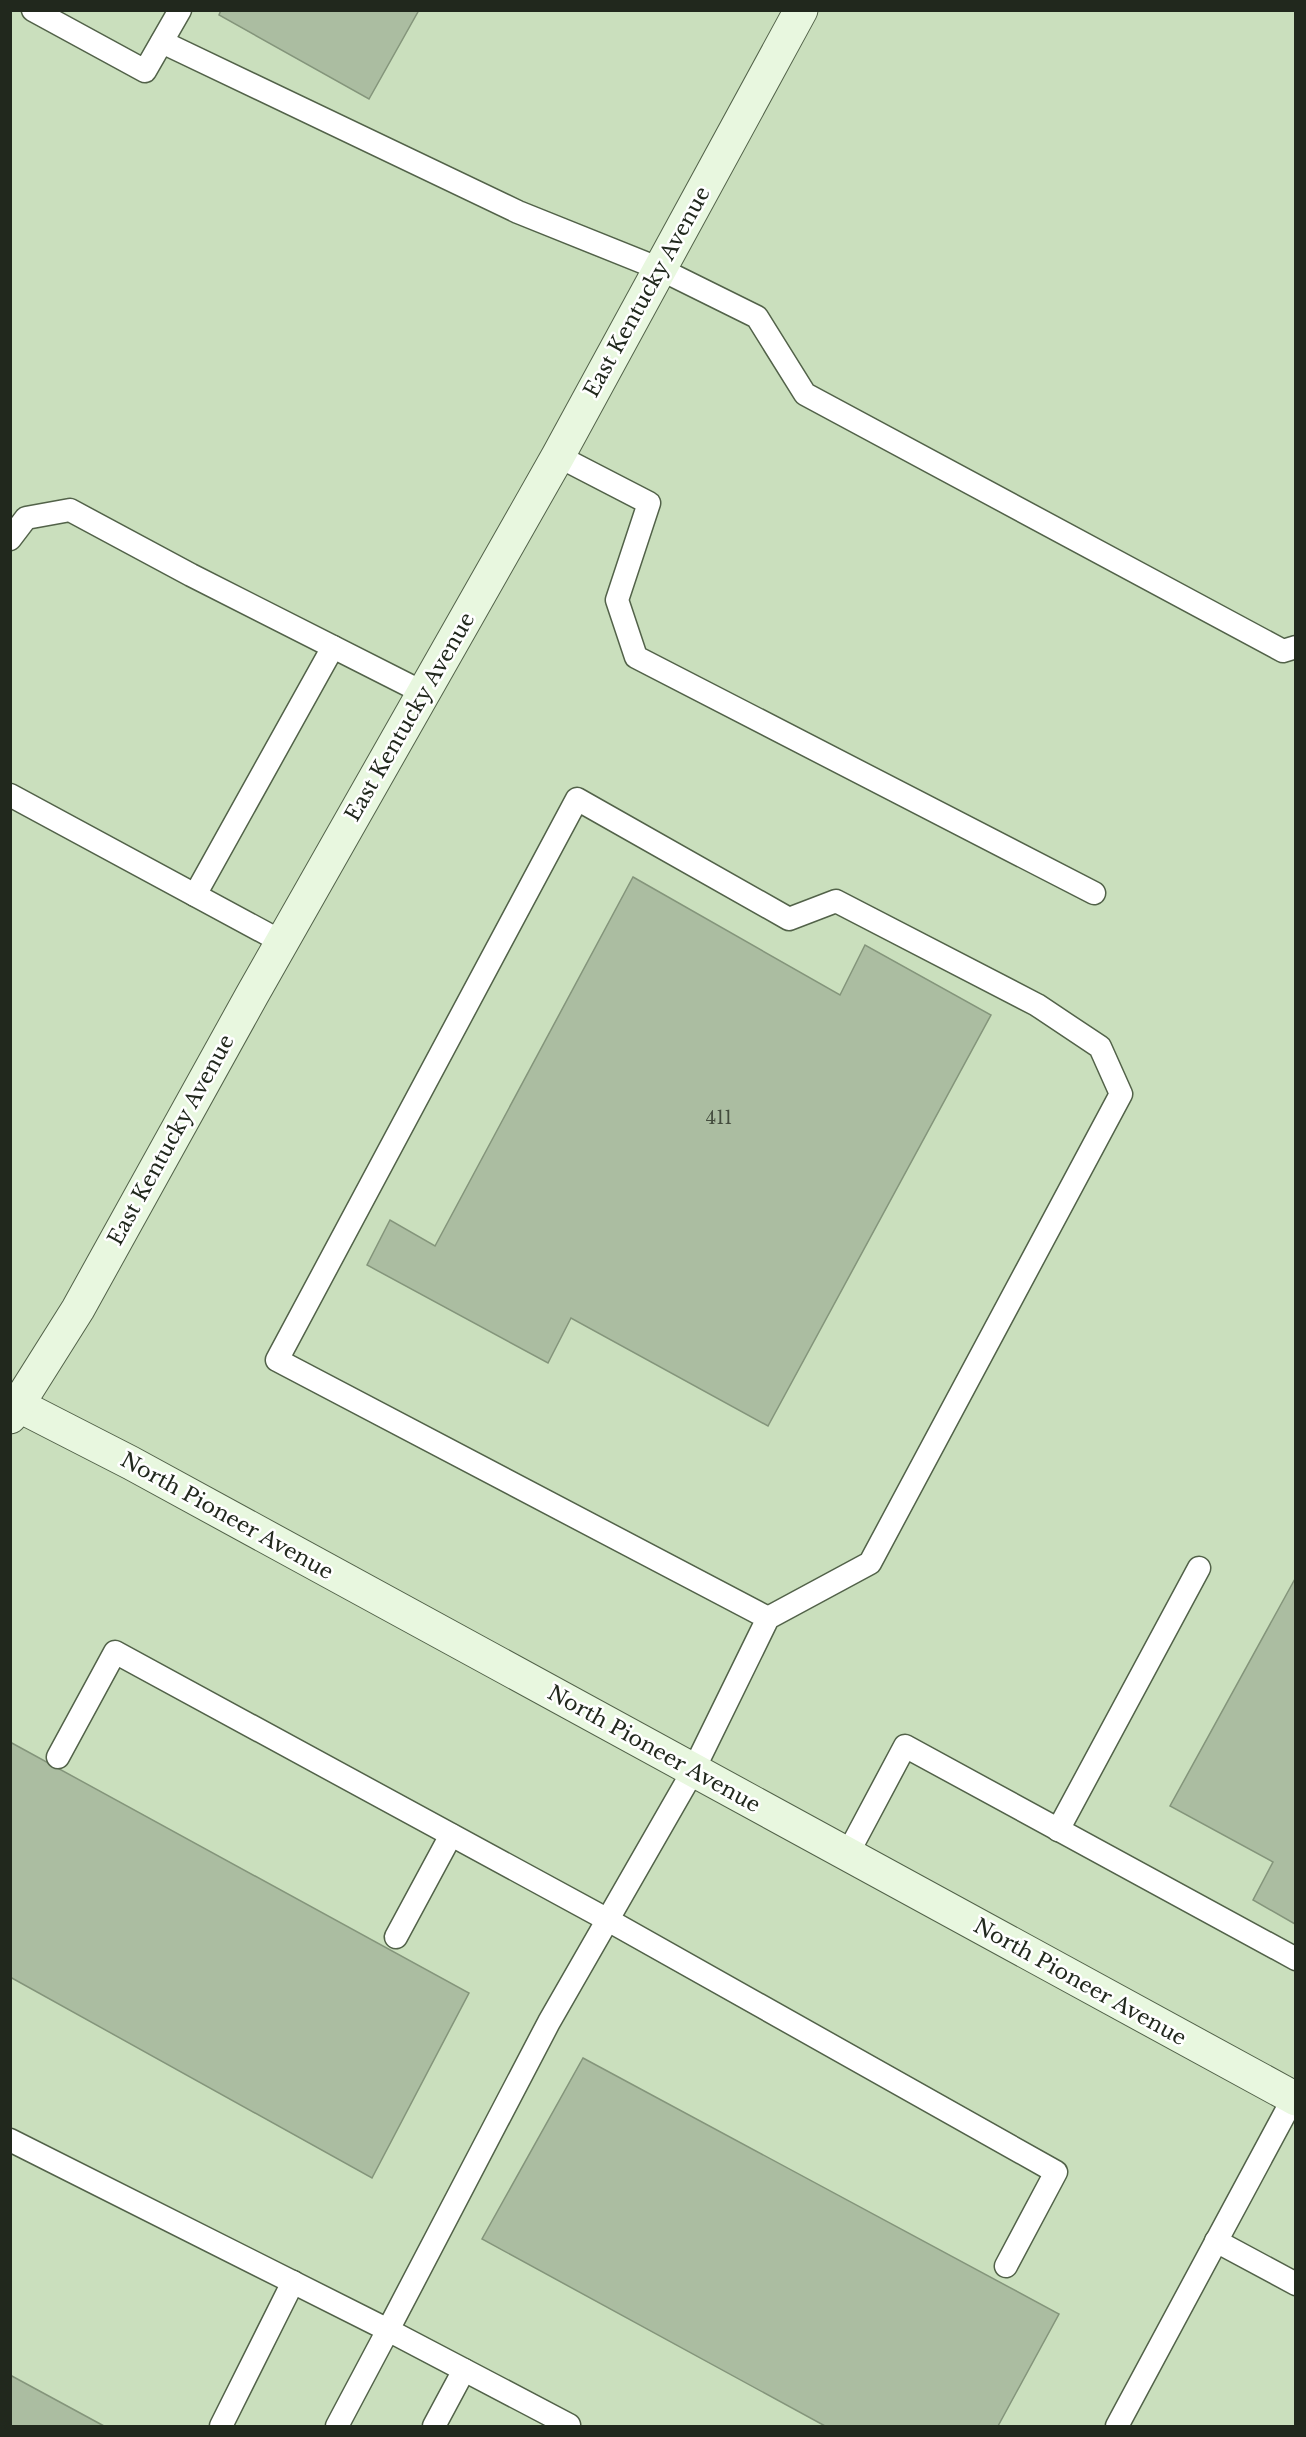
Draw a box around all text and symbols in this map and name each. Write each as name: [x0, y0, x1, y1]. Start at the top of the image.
street label: East Kentucky Avenue: [578, 182, 716, 402]
street label: East Kentucky Avenue: [340, 608, 480, 826]
street label: East Kentucky Avenue: [102, 1030, 240, 1250]
house number: 411: [706, 1107, 732, 1129]
street label: North Pioneer Avenue: [116, 1447, 338, 1585]
street label: North Pioneer Avenue: [543, 1680, 765, 1818]
street label: North Pioneer Avenue: [969, 1913, 1191, 2051]

